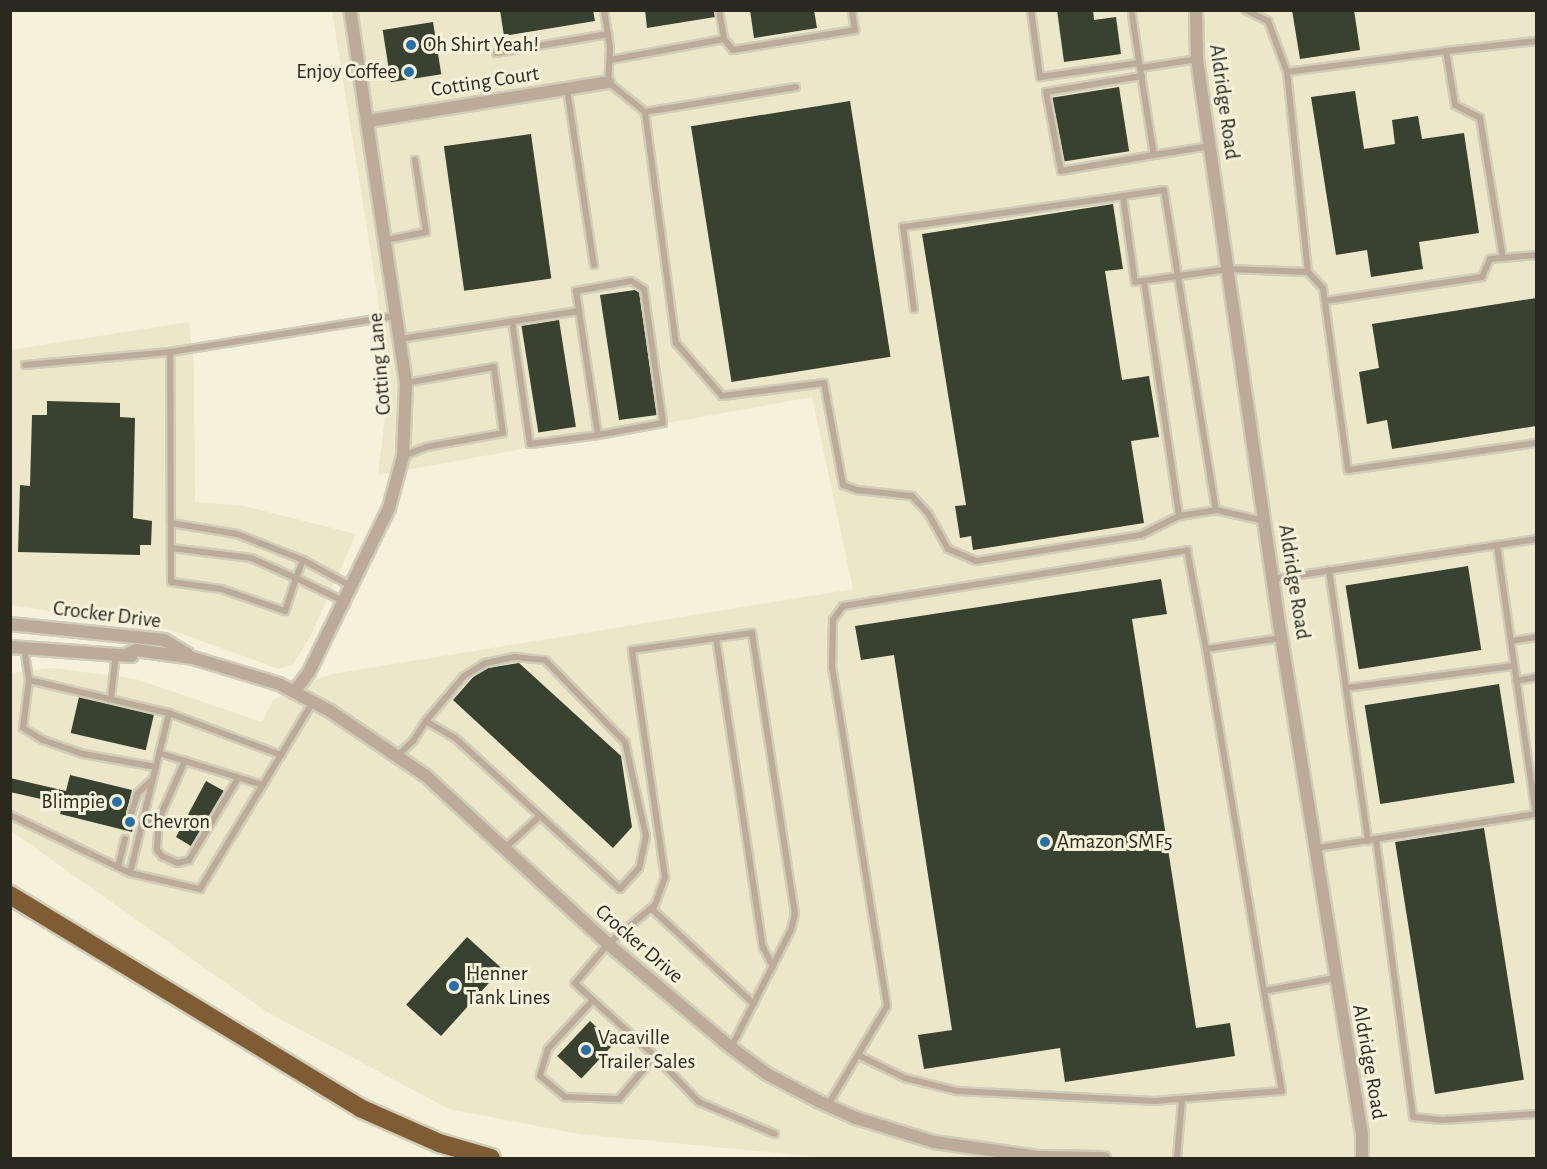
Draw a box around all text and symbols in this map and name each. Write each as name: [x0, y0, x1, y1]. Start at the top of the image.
place label: Oh Shirt Yeah!: [423, 32, 539, 58]
marker: Oh Shirt Yeah!: [404, 38, 418, 52]
street label: Aldridge Road: [1203, 43, 1245, 161]
place label: Enjoy Coffee: [296, 59, 397, 85]
street label: Cotting Court: [429, 61, 541, 103]
marker: Enjoy Coffee: [402, 65, 416, 79]
street label: Cotting Lane: [363, 312, 397, 416]
street label: Aldridge Road: [1272, 523, 1316, 641]
street label: Crocker Drive: [52, 596, 162, 634]
place label: Blimpie: [41, 789, 105, 815]
marker: Blimpie: [110, 795, 124, 809]
place label: Chevron: [142, 809, 210, 835]
marker: Chevron: [123, 815, 137, 829]
place label: Amazon SMF5: [1057, 829, 1173, 855]
marker: Amazon SMF5: [1038, 835, 1052, 849]
street label: Crocker Drive: [590, 899, 688, 989]
place label: Henner Tank Lines: [466, 961, 550, 1011]
marker: Henner Tank Lines: [447, 979, 461, 993]
street label: Aldridge Road: [1347, 1003, 1391, 1121]
place label: Vacaville Trailer Sales: [598, 1025, 695, 1075]
marker: Vacaville Trailer Sales: [579, 1043, 593, 1057]

